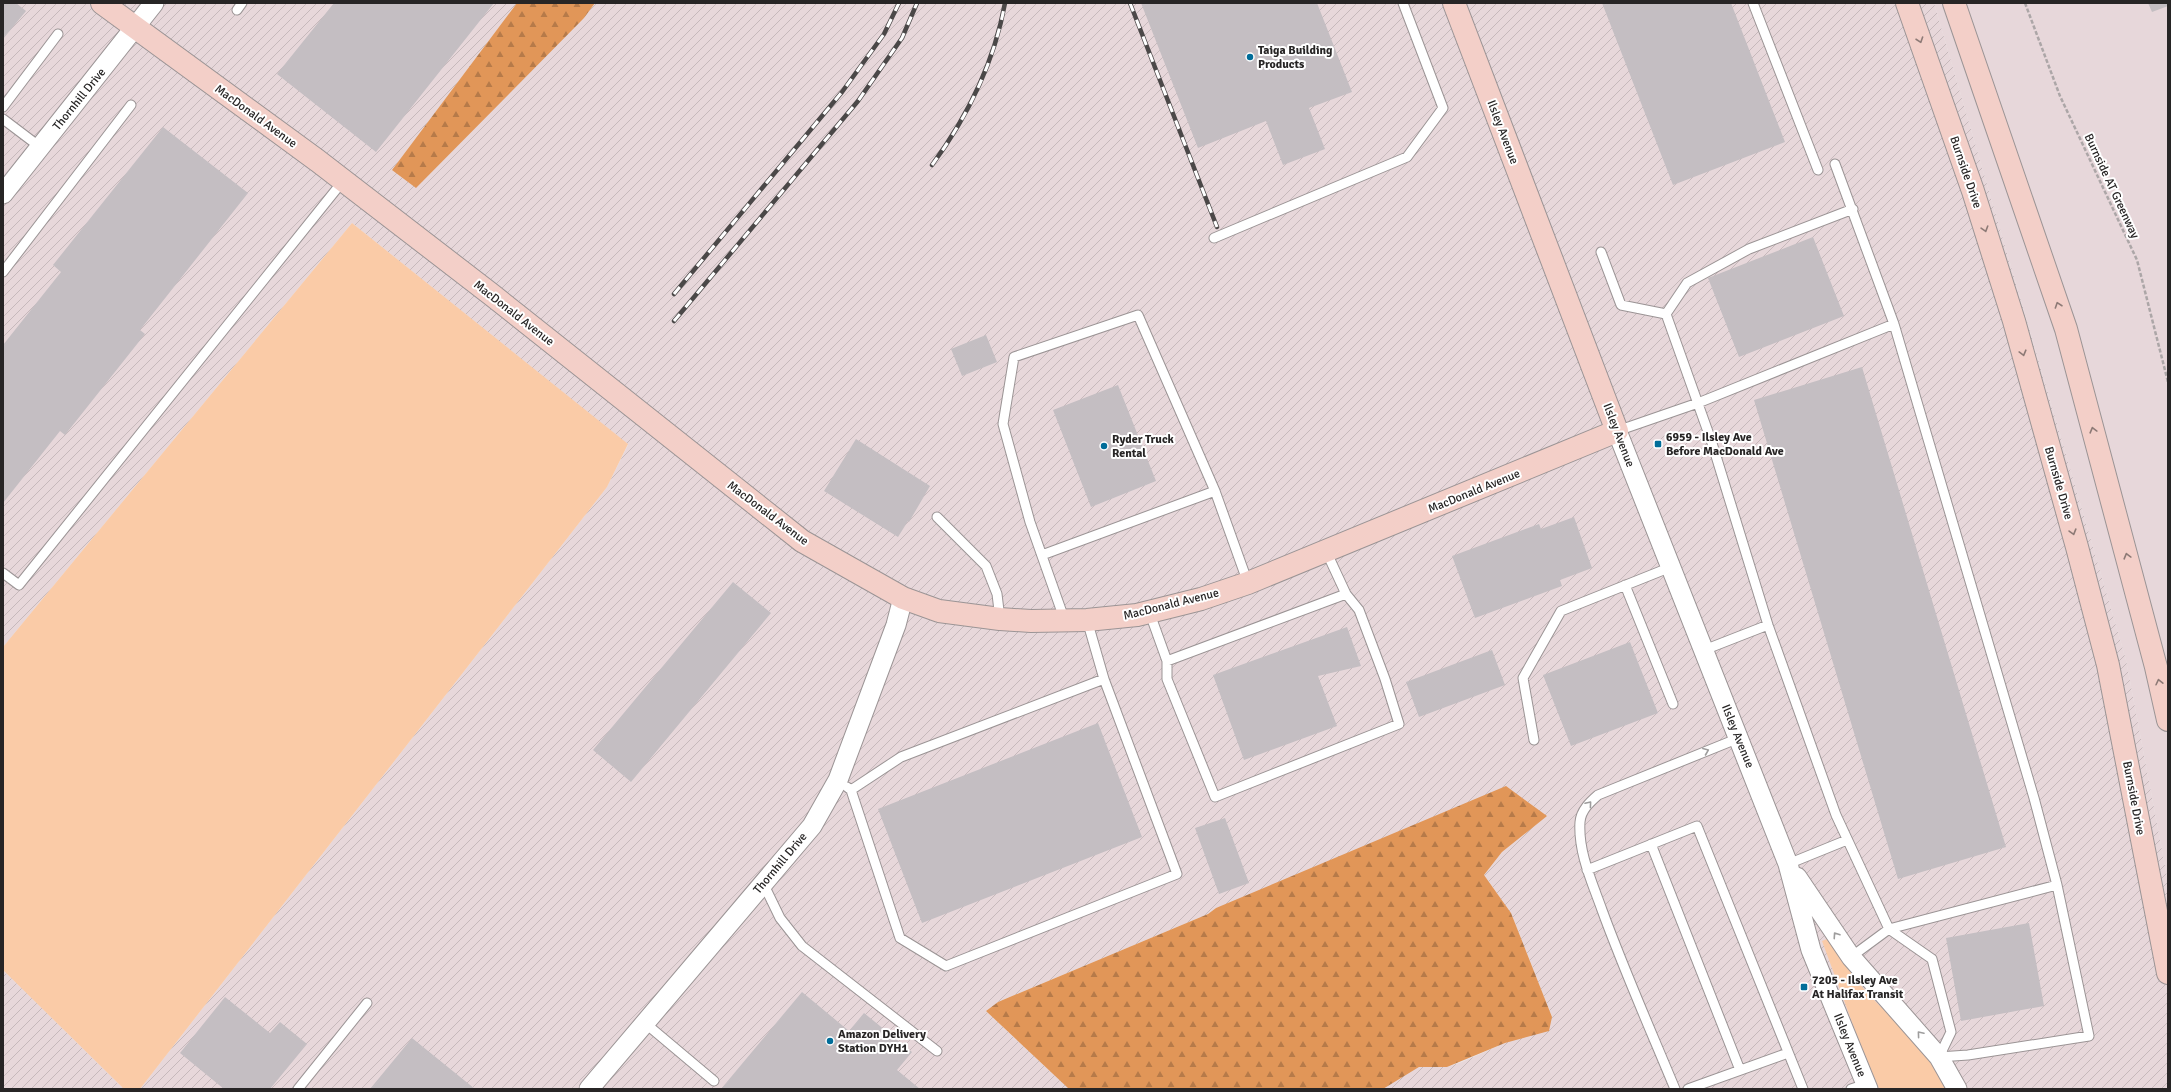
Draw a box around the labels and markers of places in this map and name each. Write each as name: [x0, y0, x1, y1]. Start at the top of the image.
place label: Taiga Building Products: [1258, 43, 1333, 72]
marker: Taiga Building Products: [1245, 52, 1255, 62]
place label: 6959 - Ilsley Ave Before MacDonald Ave: [1666, 430, 1784, 459]
place label: Ryder Truck Rental: [1112, 432, 1175, 461]
marker: 6959 - Ilsley Ave Before MacDonald Ave: [1653, 439, 1663, 449]
marker: Ryder Truck Rental: [1099, 441, 1109, 451]
place label: 7205 - Ilsley Ave At Halifax Transit: [1812, 973, 1904, 1002]
marker: 7205 - Ilsley Ave At Halifax Transit: [1799, 982, 1809, 992]
place label: Amazon Delivery Station DYH1: [838, 1027, 926, 1056]
marker: Amazon Delivery Station DYH1: [825, 1036, 835, 1046]

